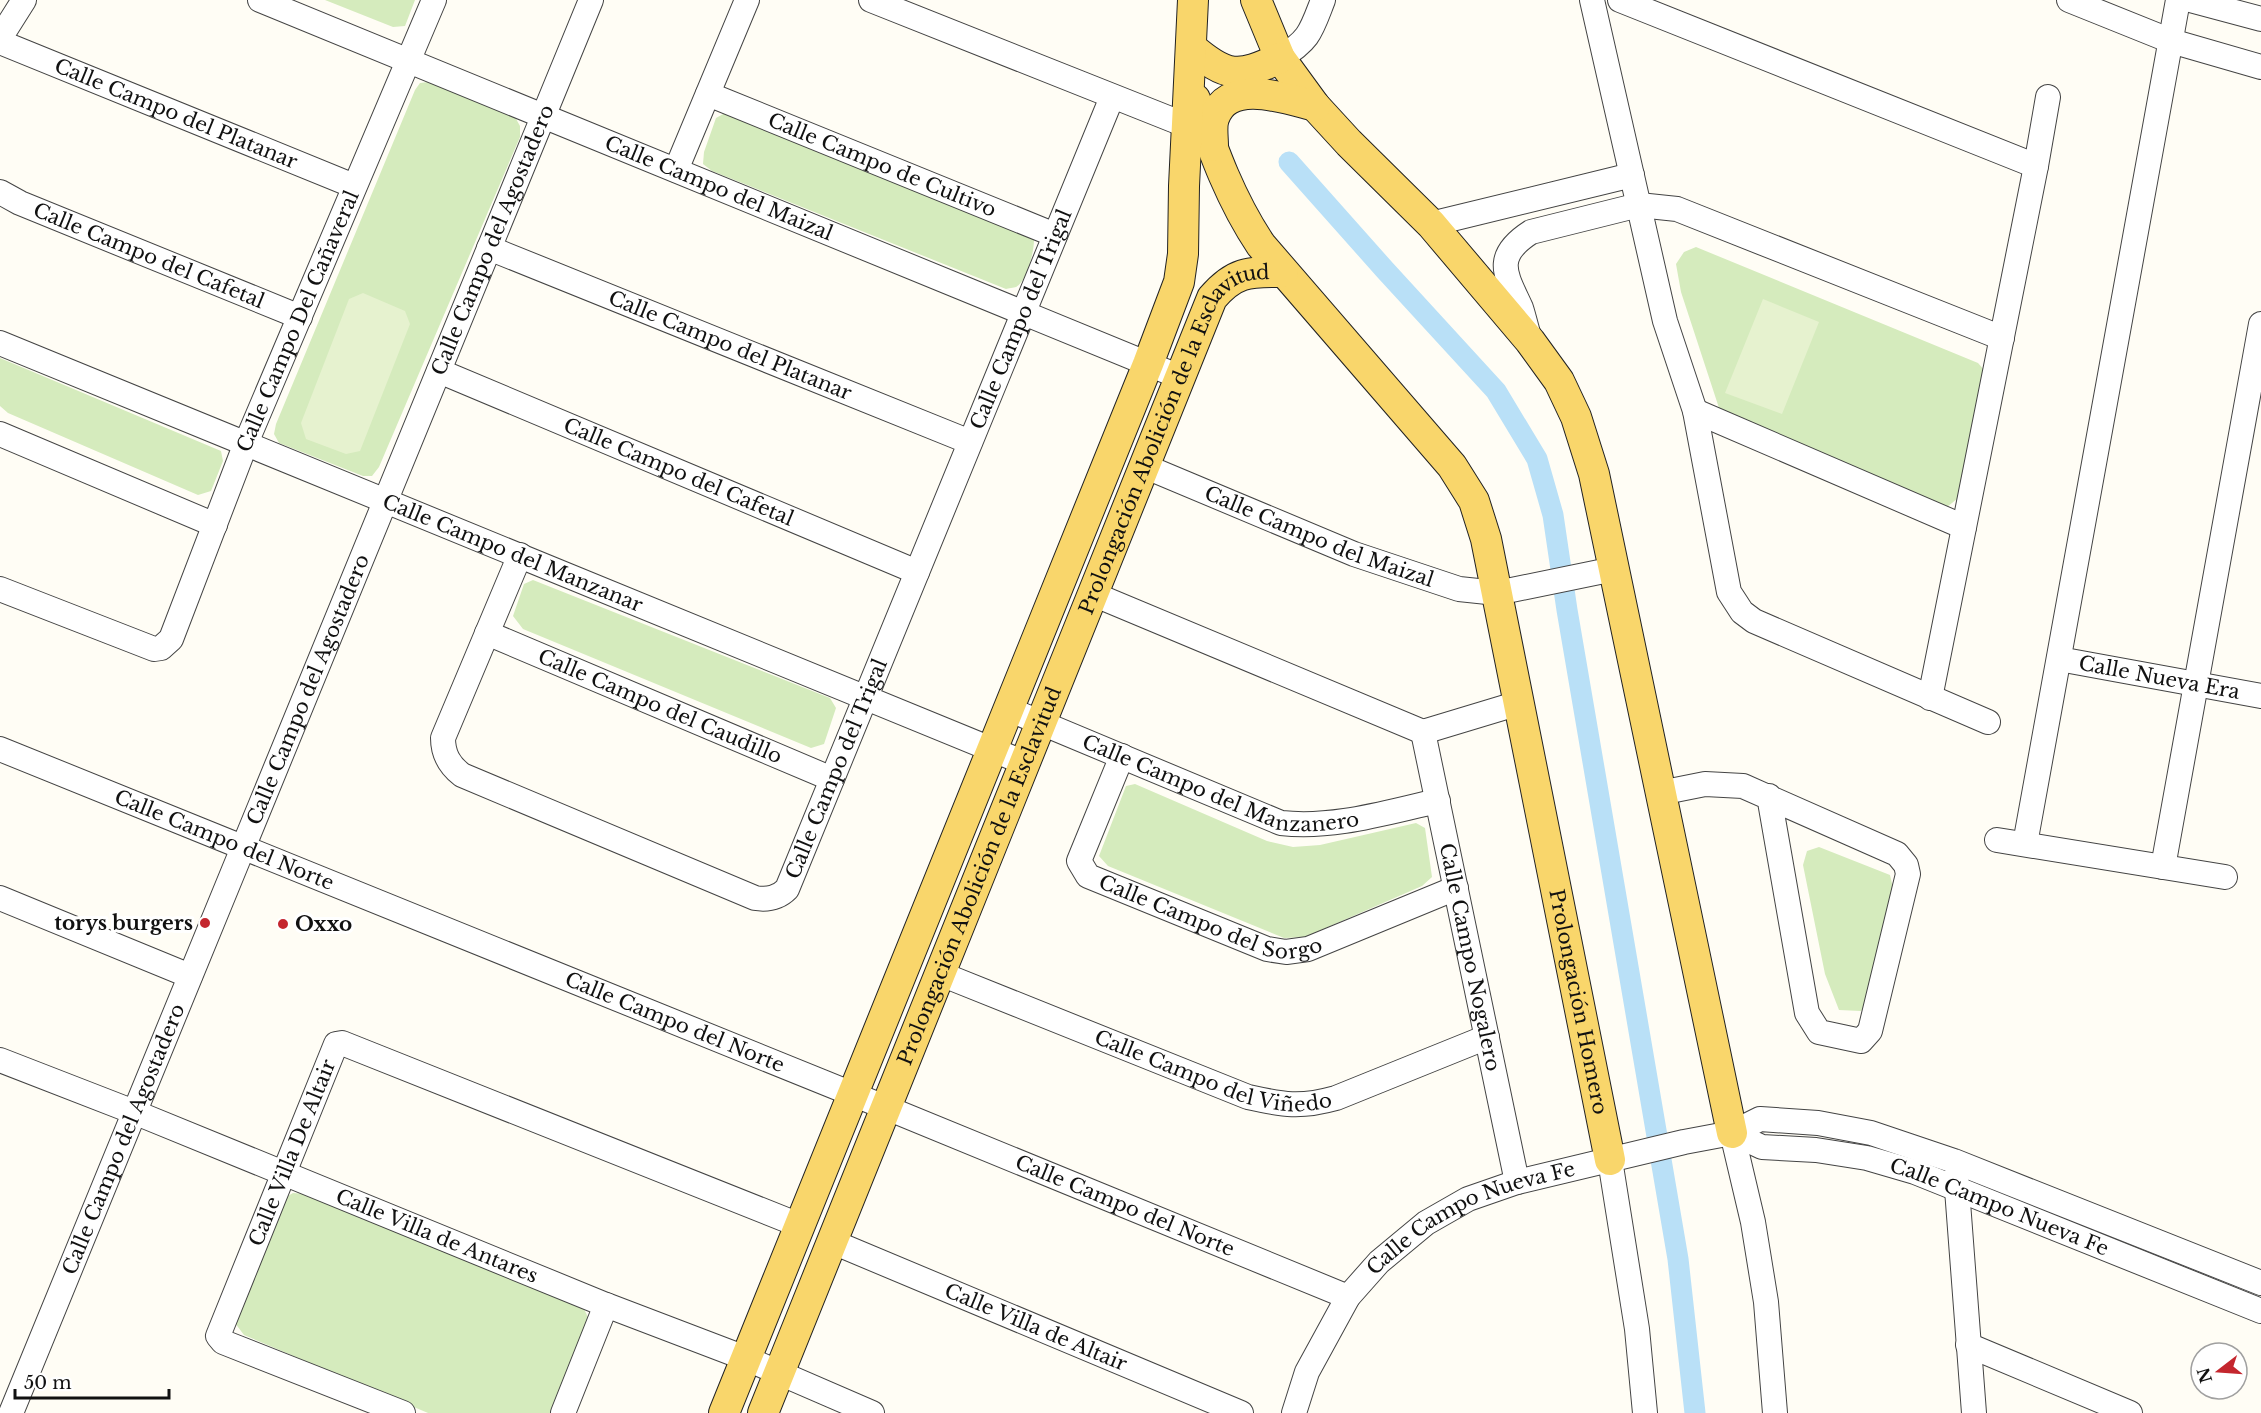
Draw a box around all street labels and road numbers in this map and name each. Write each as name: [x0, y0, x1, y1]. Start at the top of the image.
street label: Calle Campo del Platanar: [51, 53, 301, 174]
street label: Calle Campo del Agostadero: [426, 101, 559, 379]
street label: Calle Campo de Cultivo: [765, 108, 1000, 222]
street label: Calle Campo del Maizal: [601, 131, 836, 245]
street label: Calle Campo Del Cañaveral: [232, 187, 364, 455]
street label: Calle Campo del Cafetal: [30, 198, 268, 313]
street label: Calle Campo del Trigal: [965, 206, 1077, 433]
street label: Prolongación Abolición de la Esclavitud: [1074, 260, 1270, 618]
street label: Calle Campo del Platanar: [605, 285, 856, 405]
street label: Calle Campo del Cafetal: [560, 413, 797, 531]
street label: Calle Campo del Maizal: [1201, 481, 1437, 592]
street label: Calle Campo del Manzanar: [379, 489, 647, 617]
street label: Calle Campo del Agostadero: [242, 551, 374, 828]
street label: Calle Campo del Caudillo: [535, 644, 786, 768]
street label: Calle Nueva Era: [2077, 651, 2243, 704]
street label: Calle Campo del Trigal: [780, 655, 892, 882]
street label: Prolongación Abolición de la Esclavitud: [892, 683, 1066, 1069]
street label: Calle Campo del Manzanero: [1079, 729, 1361, 836]
street label: Calle Campo del Norte: [111, 785, 338, 895]
street label: Calle Campo Nogalero: [1435, 841, 1506, 1073]
street label: Calle Campo del Sorgo: [1095, 870, 1326, 964]
street label: Prolongación Homero: [1544, 887, 1613, 1117]
street label: Calle Campo del Norte: [562, 967, 788, 1077]
street label: Calle Campo del Agostadero: [57, 1000, 190, 1278]
street label: Calle Campo del Viñedo: [1091, 1025, 1334, 1116]
street label: Calle Villa De Altair: [244, 1055, 341, 1250]
street label: Calle Campo del Norte: [1012, 1150, 1238, 1261]
street label: Calle Campo Nueva Fe: [1887, 1153, 2112, 1261]
street label: Calle Campo Nueva Fe: [1361, 1157, 1577, 1280]
street label: Calle Villa de Antares: [332, 1184, 542, 1288]
street label: Calle Villa de Altair: [941, 1278, 1131, 1376]

